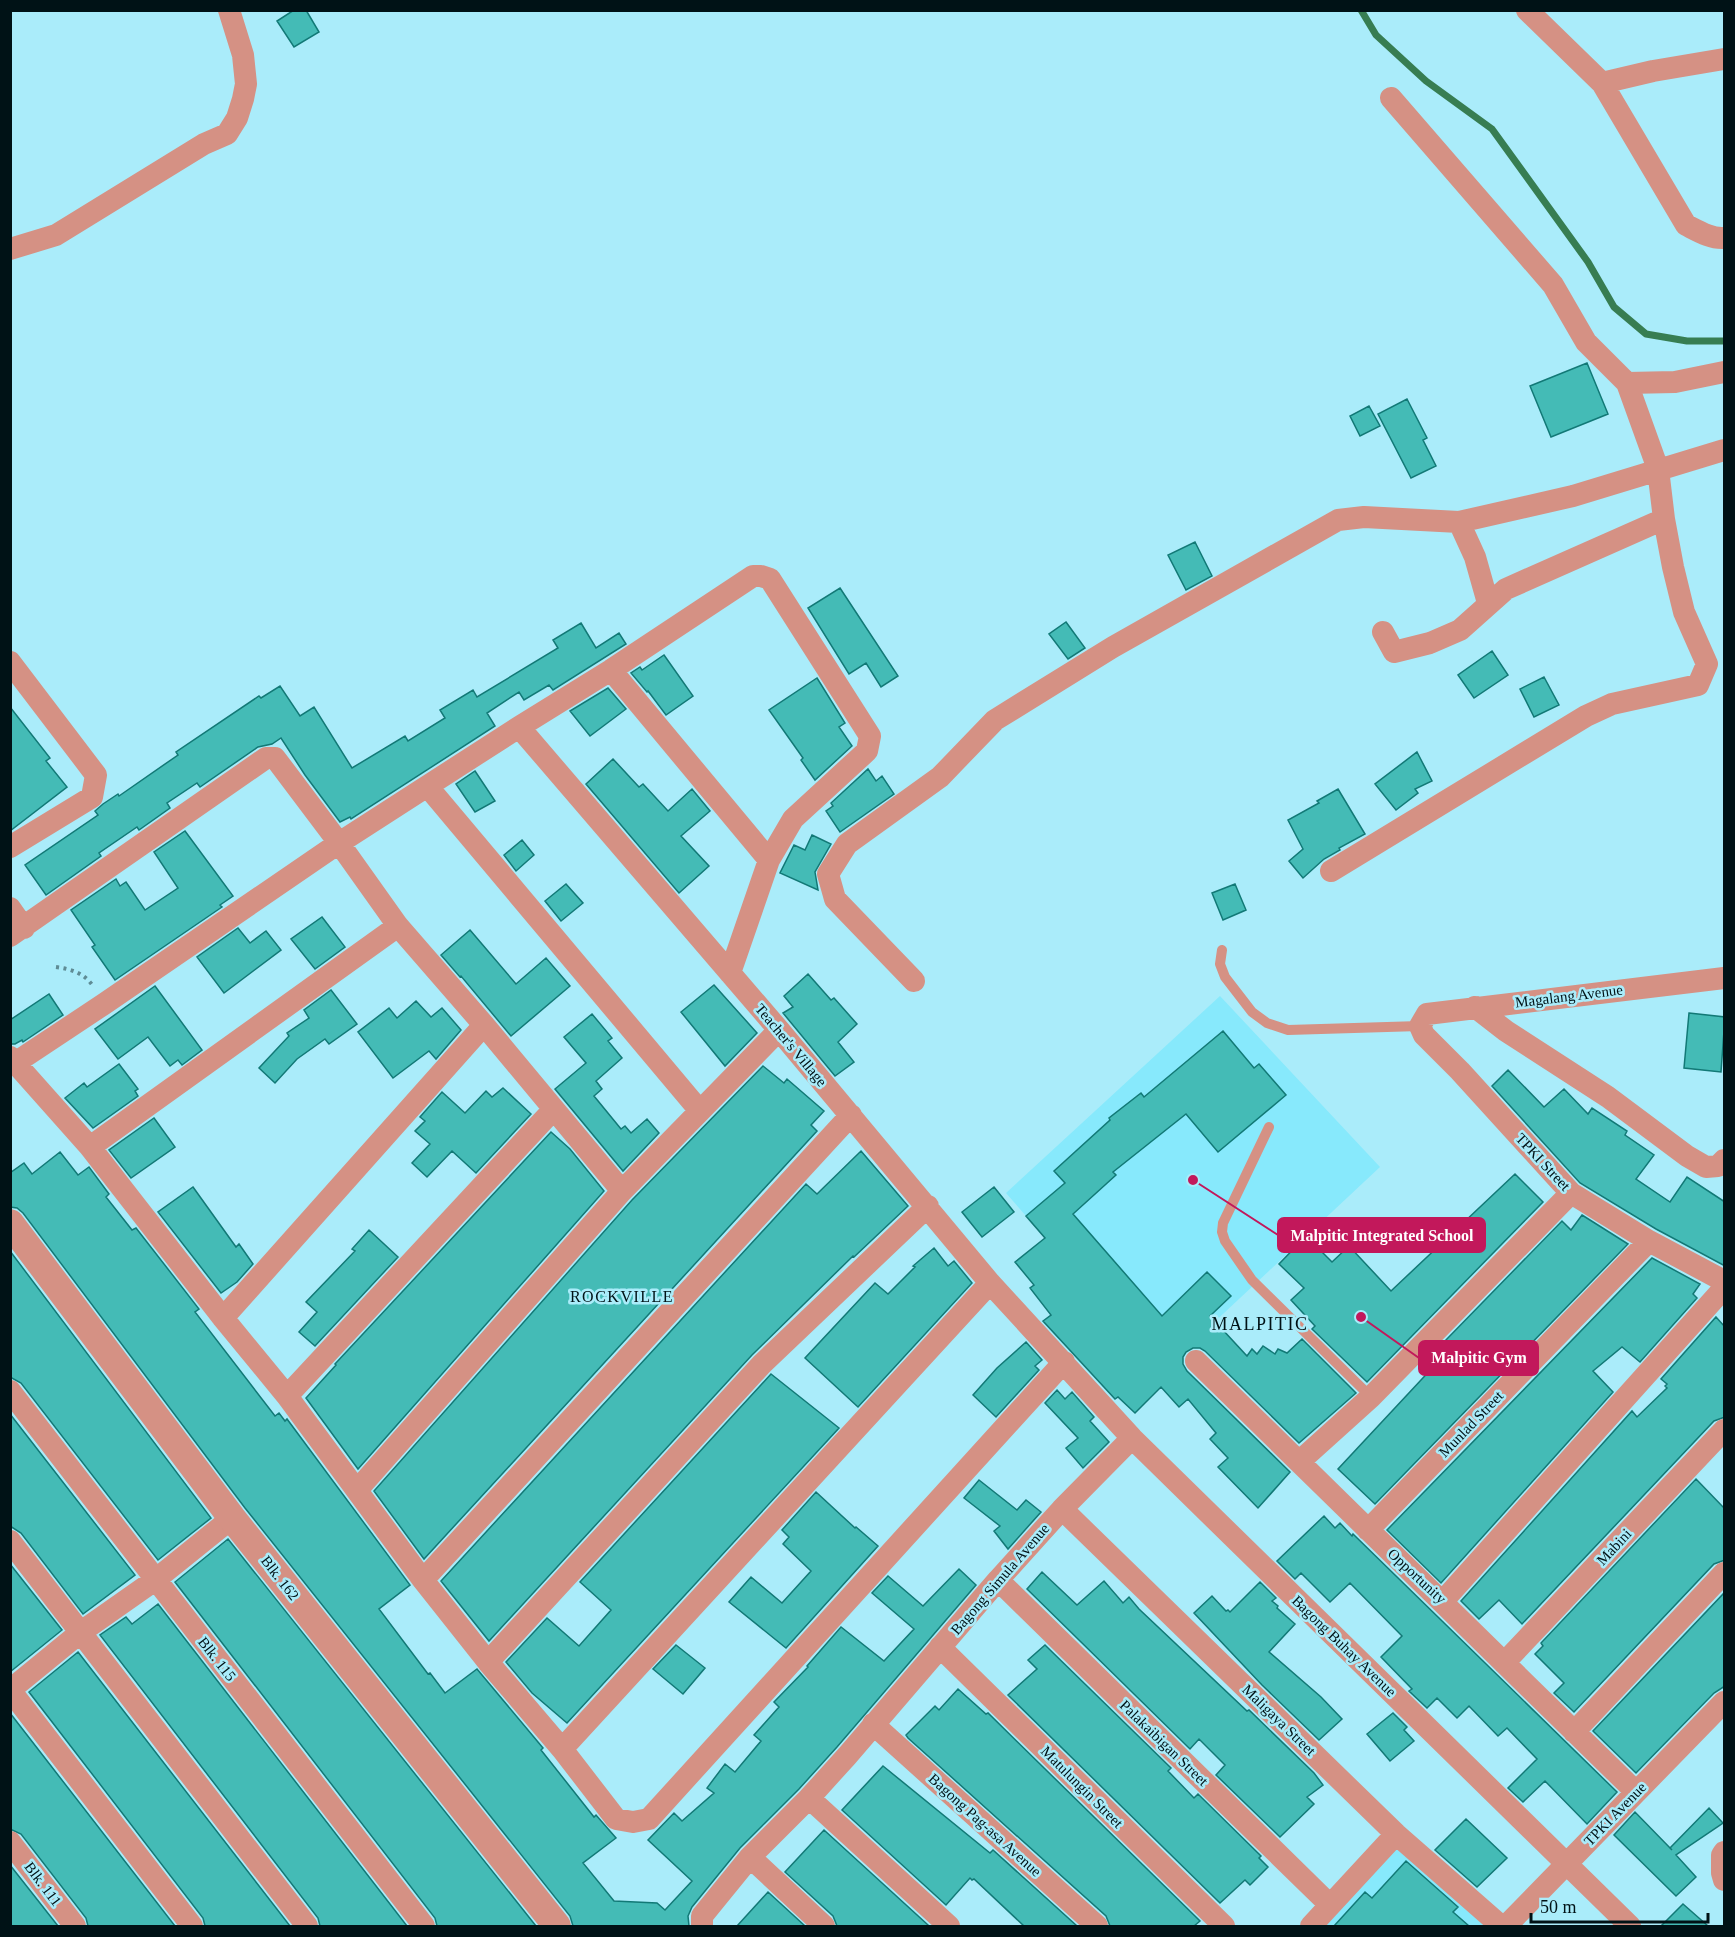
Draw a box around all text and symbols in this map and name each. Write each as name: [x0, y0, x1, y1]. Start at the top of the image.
street label: Magalang Avenue: [1514, 981, 1624, 1011]
street label: Teacher's Village: [752, 1001, 830, 1090]
street label: TPKI Street: [1513, 1130, 1574, 1194]
callout: Malpitic Integrated School: [1278, 1218, 1485, 1252]
text: Malpitic Integrated School: [1290, 1227, 1474, 1245]
district label: ROCKVILLE: [570, 1288, 674, 1305]
district label: MALPITIC: [1212, 1314, 1309, 1334]
callout: Malpitic Gym: [1419, 1341, 1538, 1375]
text: Malpitic Gym: [1431, 1349, 1527, 1367]
street label: Munlad Street: [1436, 1387, 1507, 1460]
street label: Bagong Simula Avenue: [948, 1520, 1053, 1638]
street label: Mabini: [1593, 1526, 1635, 1568]
street label: Opportunity: [1385, 1545, 1450, 1607]
street label: Blk. 162: [258, 1553, 302, 1603]
street label: Bagong Buhay Avenue: [1289, 1592, 1399, 1700]
street label: Blk. 115: [195, 1634, 239, 1684]
street label: Maligaya Street: [1239, 1681, 1319, 1759]
street label: Palakaibigan Street: [1117, 1697, 1212, 1790]
street label: Matulungin Street: [1038, 1743, 1127, 1832]
street label: Bagong Pag-asa Avenue: [926, 1770, 1045, 1880]
street label: TPKI Avenue: [1581, 1779, 1649, 1849]
street label: Blk. 111: [21, 1859, 65, 1909]
scale bar: [1531, 1886, 1708, 1924]
text: 50 m: [1540, 1897, 1577, 1917]

